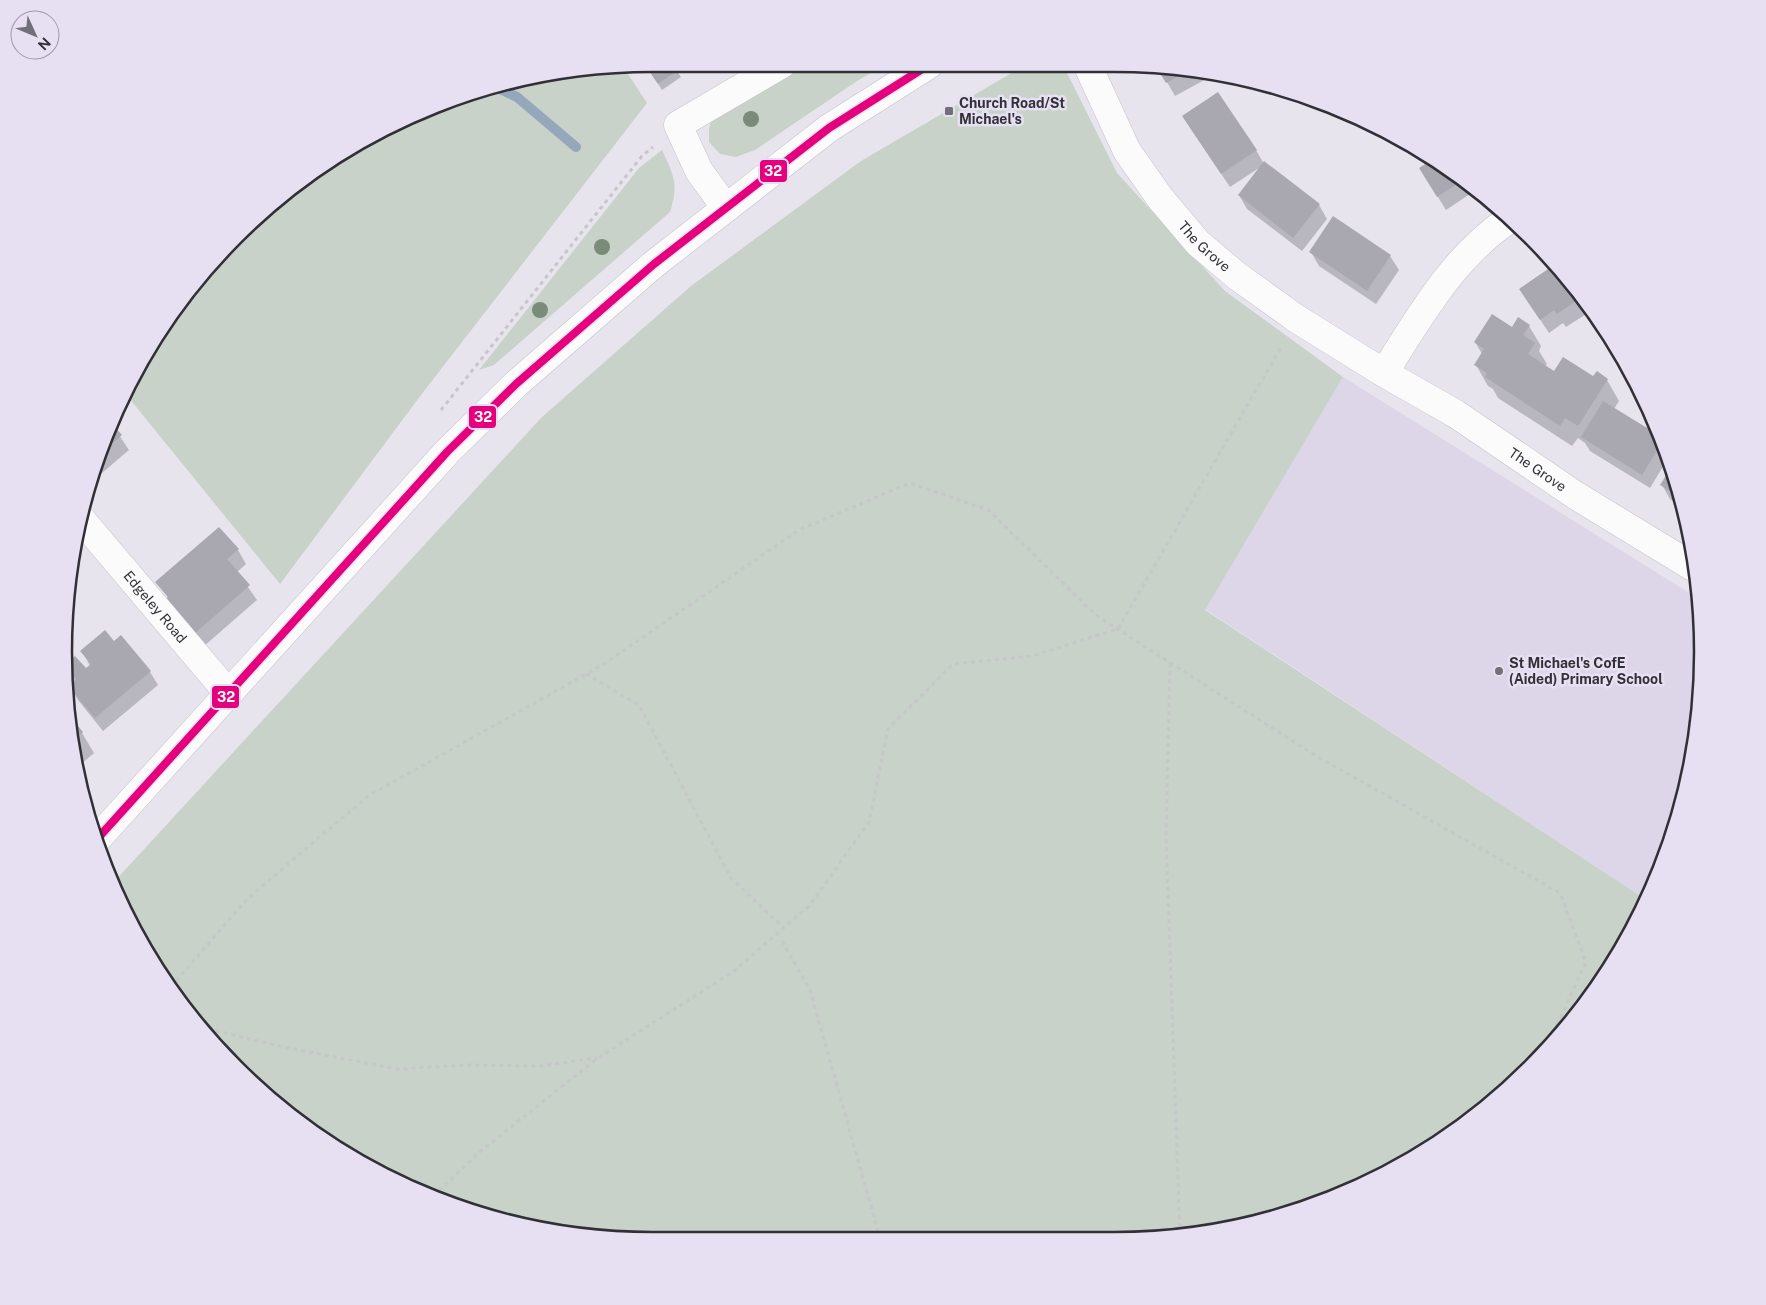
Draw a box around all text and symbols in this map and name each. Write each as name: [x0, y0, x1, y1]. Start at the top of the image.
north arrow: [10, 10, 60, 60]
text: N: [35, 35, 54, 54]
place label: Church Road/St Michael's: [959, 95, 1065, 127]
marker: Church Road/St Michael's: [943, 105, 955, 117]
line badge: 32: [759, 159, 788, 183]
text: 32: [764, 163, 782, 179]
street label: The Grove: [1175, 218, 1234, 275]
line badge: 32: [468, 405, 497, 429]
text: 32: [474, 409, 492, 425]
street label: The Grove: [1506, 444, 1569, 495]
street label: Edgeley Road: [120, 568, 190, 646]
place label: St Michael's CofE (Aided) Primary School: [1509, 655, 1663, 687]
marker: St Michael's CofE (Aided) Primary School: [1493, 665, 1505, 677]
line badge: 32: [211, 685, 240, 709]
text: 32: [217, 689, 235, 705]

